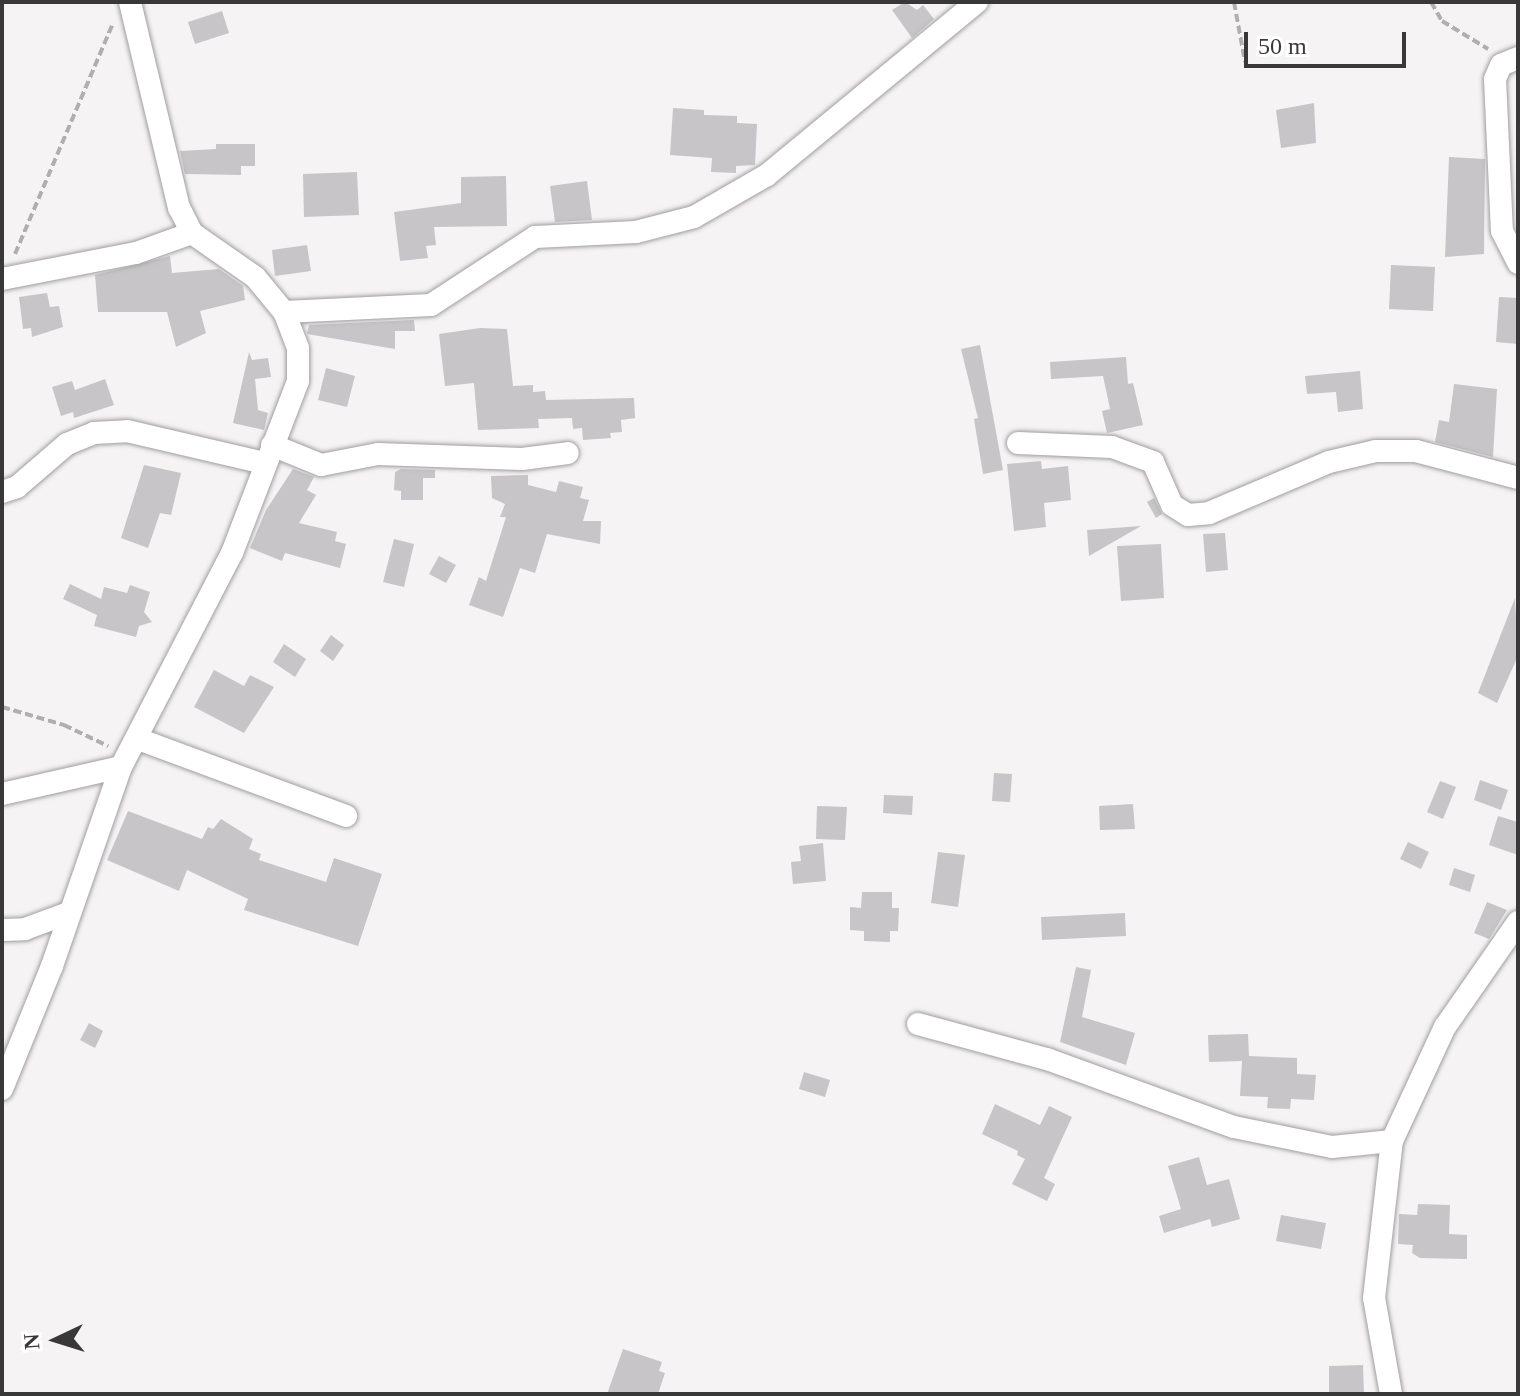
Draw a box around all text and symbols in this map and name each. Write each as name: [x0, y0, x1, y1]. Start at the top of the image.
scale bar: [1248, 16, 1410, 66]
text: 50 m: [1258, 33, 1307, 59]
north arrow: [16, 1300, 96, 1380]
text: N: [19, 1333, 45, 1351]

